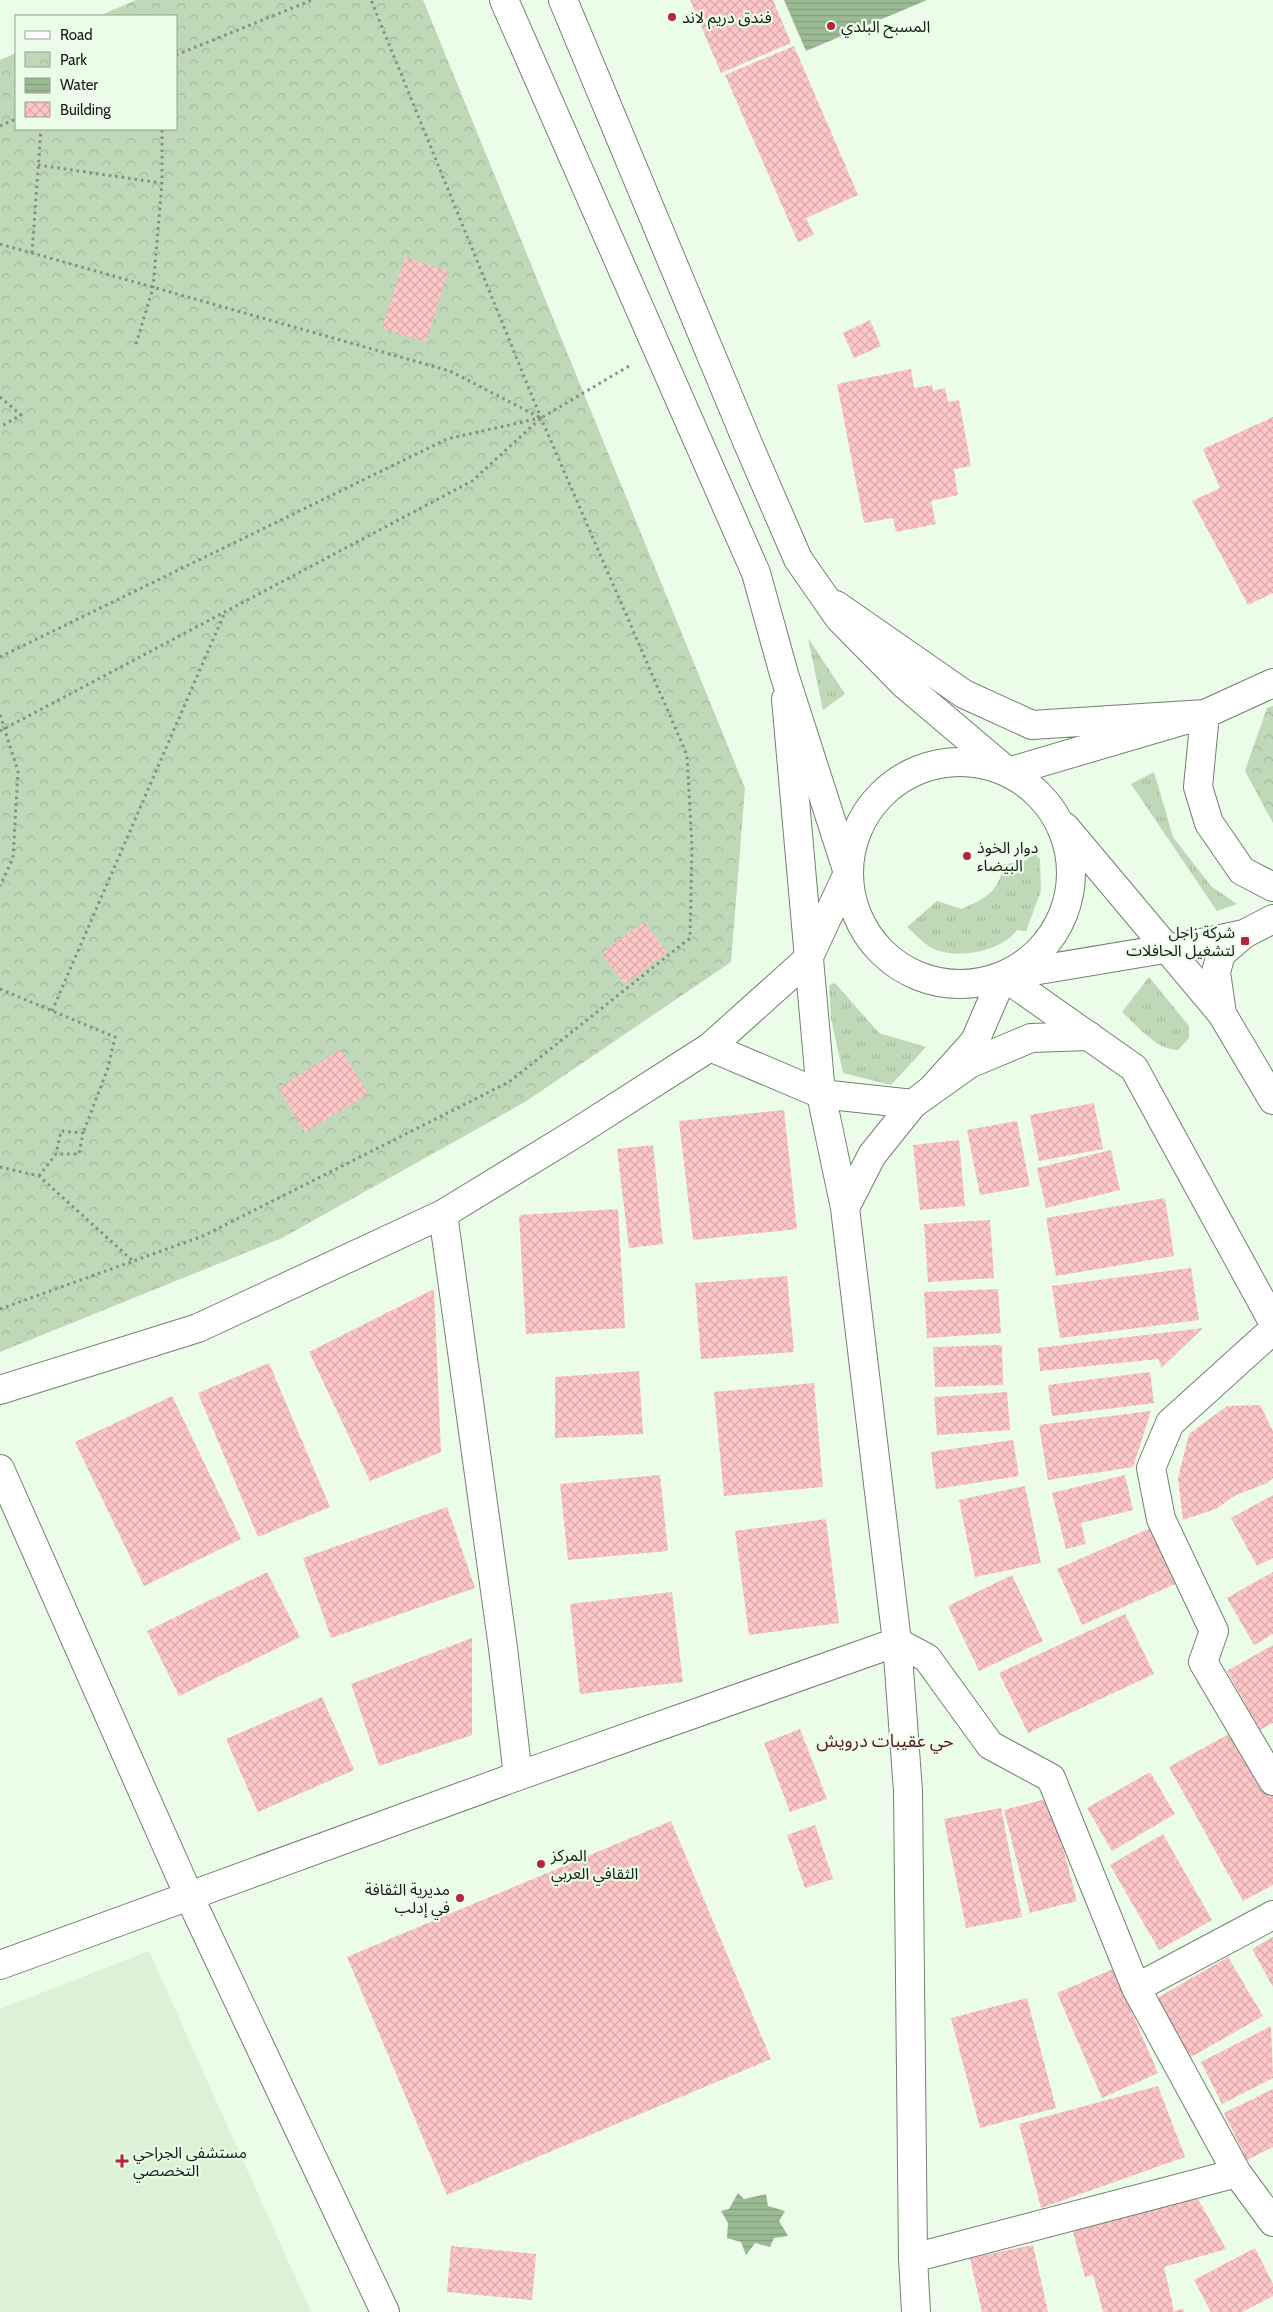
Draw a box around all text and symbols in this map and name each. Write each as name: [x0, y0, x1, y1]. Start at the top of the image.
place label: فندق دريم لاند: [682, 8, 772, 30]
marker: فندق دريم لاند: [666, 11, 678, 23]
legend: [15, 15, 178, 130]
place label: المسبح البلدي: [841, 17, 930, 39]
marker: المسبح البلدي: [825, 20, 837, 32]
text: Road: [60, 26, 93, 44]
text: Park: [60, 51, 87, 69]
text: Water: [60, 76, 98, 94]
text: Building: [60, 101, 111, 119]
place label: دوار الخوذ البيضاء: [977, 838, 1038, 875]
marker: دوار الخوذ البيضاء: [961, 850, 973, 862]
place label: شركة زاجل لتشغيل الحافلات: [1126, 923, 1235, 960]
marker: شركة زاجل لتشغيل الحافلات: [1239, 935, 1251, 947]
district label: حي عقيبات درويش: [816, 1730, 954, 1754]
place label: المركز الثقافي العربي: [550, 1846, 638, 1885]
marker: المركز الثقافي العربي: [535, 1858, 547, 1870]
place label: مديرية الثقافة في إدلب: [365, 1880, 450, 1919]
marker: مديرية الثقافة في إدلب: [454, 1892, 466, 1904]
place label: مستشفى الجراحي التخصصي: [133, 2143, 247, 2182]
marker: مستشفى الجراحي التخصصي: [115, 2154, 129, 2168]

